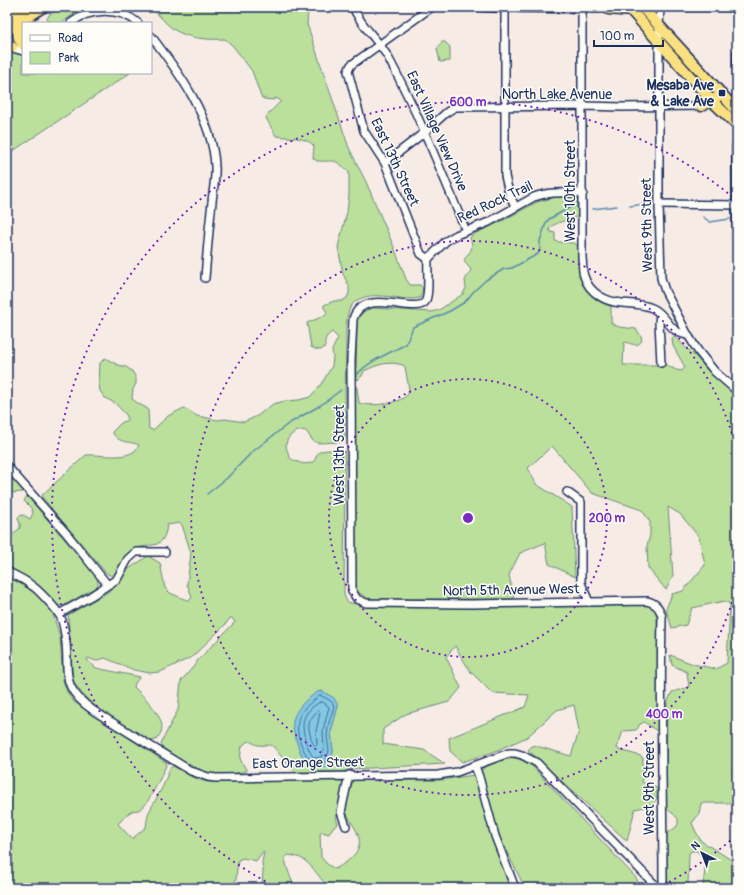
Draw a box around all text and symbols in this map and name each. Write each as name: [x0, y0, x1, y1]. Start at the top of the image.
legend: [22, 22, 152, 74]
scale bar: [594, 22, 663, 48]
text: 100 m: [600, 29, 635, 44]
text: Road: [58, 31, 83, 46]
text: Park: [58, 51, 79, 66]
street label: East Village View Drive: [403, 68, 471, 194]
place label: Mesaba Ave & Lake Ave: [646, 77, 715, 110]
street label: North Lake Avenue: [502, 86, 612, 103]
marker: Mesaba Ave & Lake Ave: [717, 88, 727, 98]
text: 600 m: [450, 95, 487, 110]
street label: East 13th Street: [367, 115, 423, 209]
street label: West 10th Street: [562, 140, 579, 242]
street label: Red Rock Trail: [455, 177, 535, 227]
street label: West 9th Street: [638, 177, 656, 272]
street label: West 13th Street: [331, 404, 348, 505]
centre of rings: [461, 511, 475, 525]
text: 200 m: [589, 511, 626, 526]
street label: North 5th Avenue West: [442, 580, 580, 600]
text: 400 m: [645, 707, 683, 722]
street label: West 9th Street: [641, 741, 658, 835]
street label: East Orange Street: [252, 754, 364, 772]
north arrow: [682, 833, 722, 873]
text: N: [689, 838, 703, 853]

